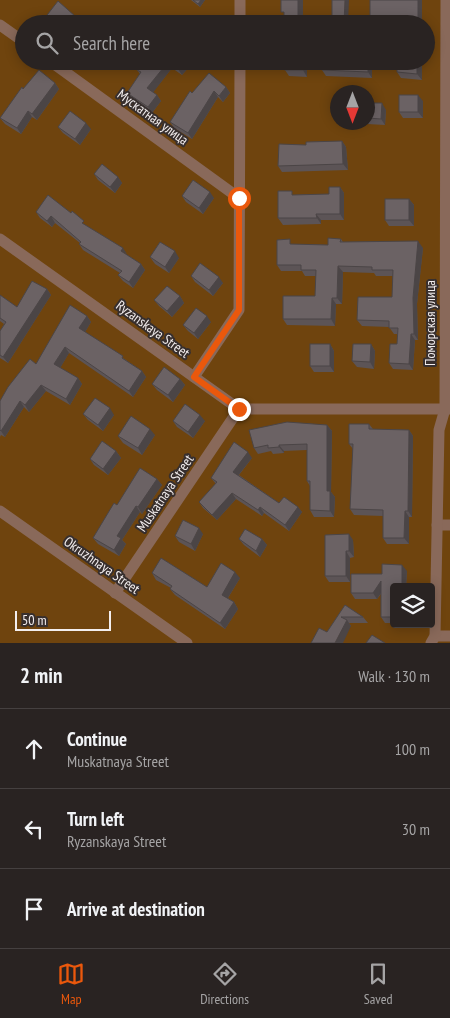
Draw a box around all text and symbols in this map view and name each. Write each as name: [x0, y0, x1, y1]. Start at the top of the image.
search box: [15, 15, 435, 70]
icon: search: [33, 29, 61, 57]
text: Search here: [73, 31, 150, 55]
street label: Мускатная улица: [114, 85, 192, 149]
north arrow: [330, 85, 375, 130]
route start: [228, 187, 251, 210]
street label: Поморская улица: [421, 280, 439, 366]
street label: Ryzanskaya Street: [113, 296, 194, 362]
route end: [228, 398, 251, 421]
street label: Muskatnaya Street: [133, 451, 197, 535]
street label: Okruzhnaya Street: [60, 532, 144, 598]
map controls: [390, 583, 435, 628]
button: layers: [390, 583, 435, 628]
scale bar: [15, 608, 111, 631]
text: 50 m: [22, 611, 47, 629]
text: 2 min: [20, 662, 62, 689]
text: Walk · 130 m: [358, 666, 430, 686]
text: Continue: [67, 727, 127, 751]
icon: ahead: [20, 735, 48, 763]
text: 100 m: [395, 739, 430, 759]
text: Muskatnaya Street: [67, 751, 169, 771]
text: Turn left: [67, 807, 124, 831]
icon: left: [20, 815, 48, 843]
text: 30 m: [402, 819, 430, 839]
text: Ryzanskaya Street: [67, 831, 166, 851]
icon: arrive: [20, 895, 48, 923]
text: Arrive at destination: [67, 897, 205, 921]
tab: Map: [57, 960, 85, 1008]
tab: Directions: [200, 960, 249, 1008]
tab: Saved: [364, 960, 393, 1008]

